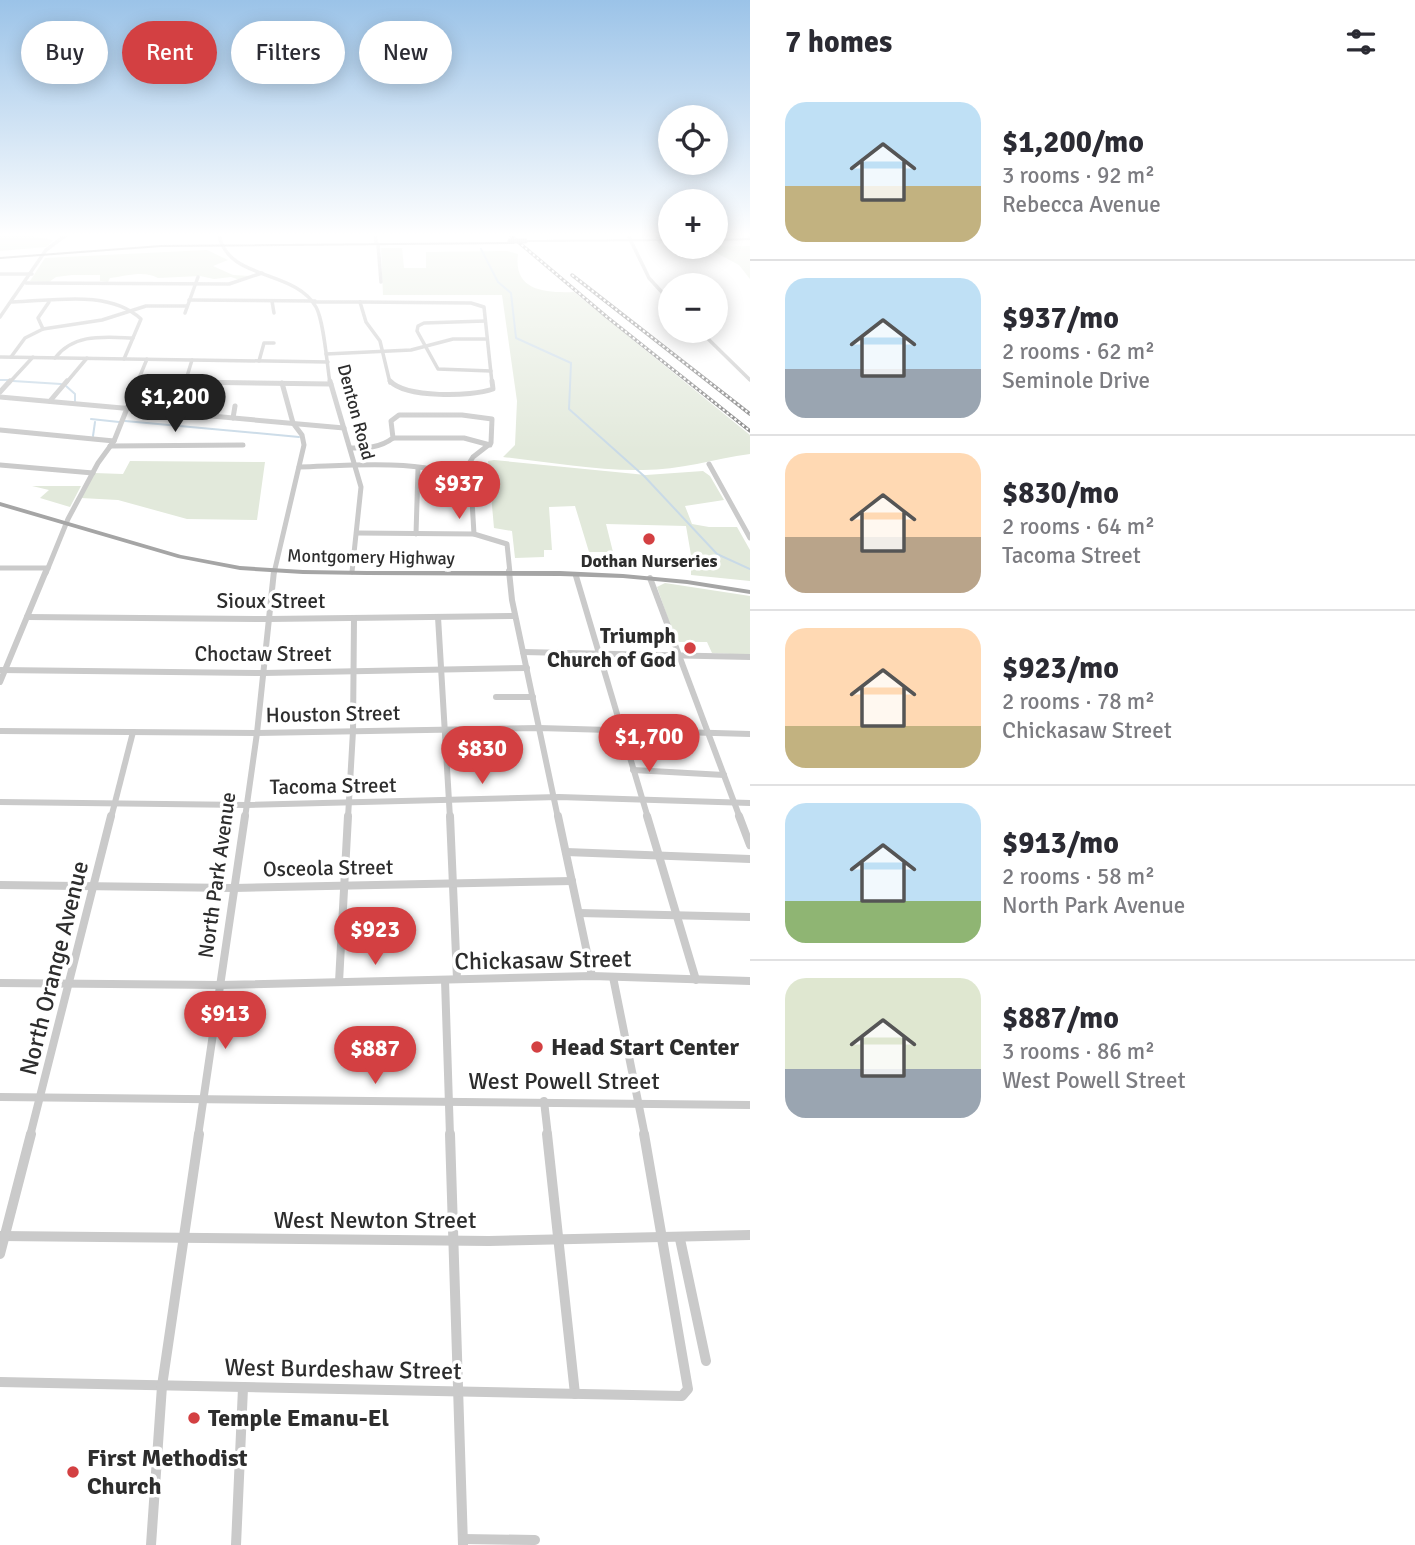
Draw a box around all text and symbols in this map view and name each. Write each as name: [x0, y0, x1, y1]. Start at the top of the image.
chip: Buy: [21, 21, 108, 84]
chip: Rent: [122, 21, 217, 84]
chip: Filters: [231, 21, 345, 84]
chip: New: [359, 21, 452, 84]
icon: filters: [1342, 23, 1380, 61]
text: 7 homes: [785, 24, 892, 61]
map controls: [658, 105, 728, 343]
button: locate: [658, 105, 728, 175]
text: $1,200/mo: [1002, 124, 1144, 161]
icon: home: [841, 130, 925, 214]
text: 3 rooms · 92 m²: [1002, 161, 1155, 190]
button: +: [658, 189, 728, 259]
text: Rebecca Avenue: [1002, 190, 1161, 219]
button: −: [658, 273, 728, 343]
text: $937/mo: [1002, 300, 1119, 337]
icon: home: [841, 306, 925, 390]
text: 2 rooms · 62 m²: [1002, 337, 1155, 366]
street label: Denton Road: [333, 362, 379, 462]
text: Seminole Drive: [1002, 366, 1150, 395]
pin: $1,200: [118, 374, 232, 434]
text: $1,200: [141, 382, 209, 411]
pin: $937: [418, 462, 500, 521]
text: $937: [434, 469, 484, 498]
text: $830/mo: [1002, 475, 1119, 512]
icon: home: [841, 481, 925, 565]
text: 2 rooms · 64 m²: [1002, 512, 1155, 541]
marker: Dothan Nurseries: [641, 531, 657, 547]
text: Tacoma Street: [1002, 541, 1141, 570]
street label: Montgomery Highway: [287, 545, 456, 569]
place label: Dothan Nurseries: [580, 550, 718, 572]
street label: Sioux Street: [217, 588, 325, 614]
place label: Triumph Church of God: [547, 623, 676, 673]
marker: Triumph Church of God: [682, 640, 698, 656]
street label: Choctaw Street: [194, 641, 332, 667]
text: $923/mo: [1002, 650, 1119, 687]
icon: home: [841, 656, 925, 740]
text: 2 rooms · 78 m²: [1002, 687, 1155, 716]
street label: Houston Street: [265, 700, 401, 728]
pin: $1,700: [592, 714, 706, 774]
text: Chickasaw Street: [1002, 716, 1172, 745]
text: $1,700: [615, 722, 683, 751]
pin: $830: [441, 726, 523, 786]
text: $830: [457, 734, 507, 763]
street label: Tacoma Street: [269, 772, 397, 800]
street label: North Park Avenue: [192, 790, 242, 960]
text: $913/mo: [1002, 825, 1119, 862]
icon: home: [841, 831, 925, 915]
street label: Osceola Street: [263, 854, 393, 882]
street label: North Orange Avenue: [13, 858, 95, 1078]
text: 2 rooms · 58 m²: [1002, 862, 1155, 891]
text: North Park Avenue: [1002, 891, 1185, 920]
pin: $923: [334, 908, 416, 967]
text: $923: [350, 915, 400, 944]
street label: Chickasaw Street: [454, 943, 632, 977]
pin: $913: [184, 992, 266, 1051]
text: $913: [200, 999, 250, 1028]
text: $887/mo: [1002, 1000, 1119, 1037]
icon: home: [841, 1006, 925, 1090]
pin: $887: [334, 1026, 416, 1086]
place label: Head Start Center: [551, 1032, 739, 1062]
text: $887: [350, 1034, 400, 1063]
text: 3 rooms · 86 m²: [1002, 1037, 1155, 1066]
marker: Head Start Center: [529, 1039, 545, 1055]
street label: West Powell Street: [468, 1066, 660, 1096]
text: West Powell Street: [1002, 1066, 1186, 1095]
street label: West Newton Street: [274, 1205, 476, 1235]
street label: West Burdeshaw Street: [224, 1352, 462, 1386]
place label: Temple Emanu-El: [208, 1403, 389, 1433]
marker: Temple Emanu-El: [186, 1410, 202, 1426]
place label: First Methodist Church: [87, 1443, 248, 1501]
marker: First Methodist Church: [65, 1464, 81, 1480]

